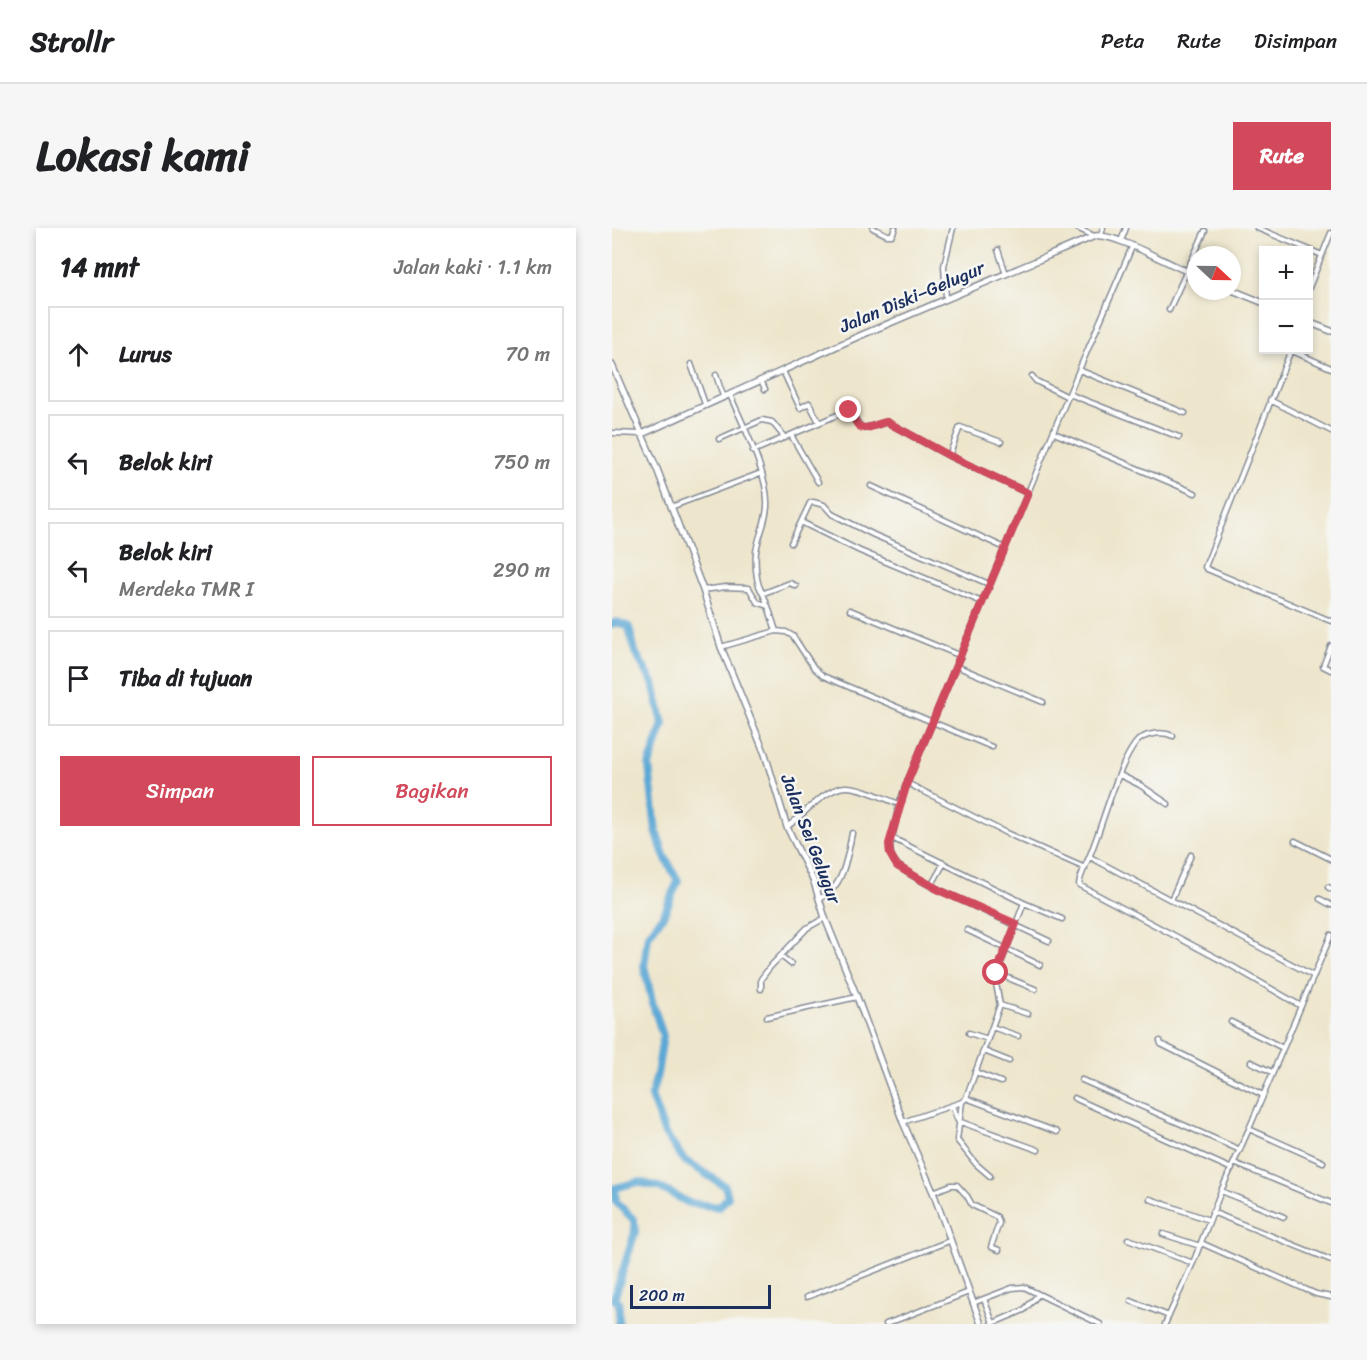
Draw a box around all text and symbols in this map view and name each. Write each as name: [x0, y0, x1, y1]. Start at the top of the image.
text: Strollr: [30, 17, 113, 66]
text: Peta: [1101, 22, 1144, 60]
text: Rute: [1177, 22, 1221, 60]
text: Disimpan: [1254, 22, 1337, 60]
text: Lokasi kami: [36, 119, 249, 193]
button: Rute: [1233, 122, 1331, 190]
text: 14 mnt: [60, 244, 139, 290]
north arrow: [1187, 246, 1241, 300]
map controls: [1259, 246, 1313, 354]
button: +: [1259, 246, 1313, 300]
text: Jalan kaki · 1.1 km: [394, 250, 552, 285]
street label: Jalan Diski–Gelugur: [833, 251, 991, 342]
button: −: [1259, 300, 1313, 354]
text: Lurus: [119, 335, 172, 374]
text: 70 m: [505, 337, 550, 372]
icon: ahead: [62, 338, 95, 371]
route end: [835, 396, 861, 422]
text: Belok kiri: [119, 443, 212, 482]
text: 750 m: [493, 445, 550, 480]
icon: left: [62, 446, 95, 479]
text: Belok kiri: [119, 533, 212, 572]
text: 290 m: [493, 553, 550, 588]
icon: left: [62, 554, 95, 587]
text: Merdeka TMR I: [119, 572, 254, 607]
text: Tiba di tujuan: [119, 659, 252, 698]
icon: arrive: [62, 662, 95, 695]
button: Simpan: [60, 756, 300, 826]
button: Bagikan: [312, 756, 552, 826]
street label: Jalan Sei Gelugur: [771, 768, 851, 910]
route start: [982, 959, 1008, 985]
text: 200 m: [639, 1281, 685, 1310]
scale bar: [630, 1282, 771, 1310]

